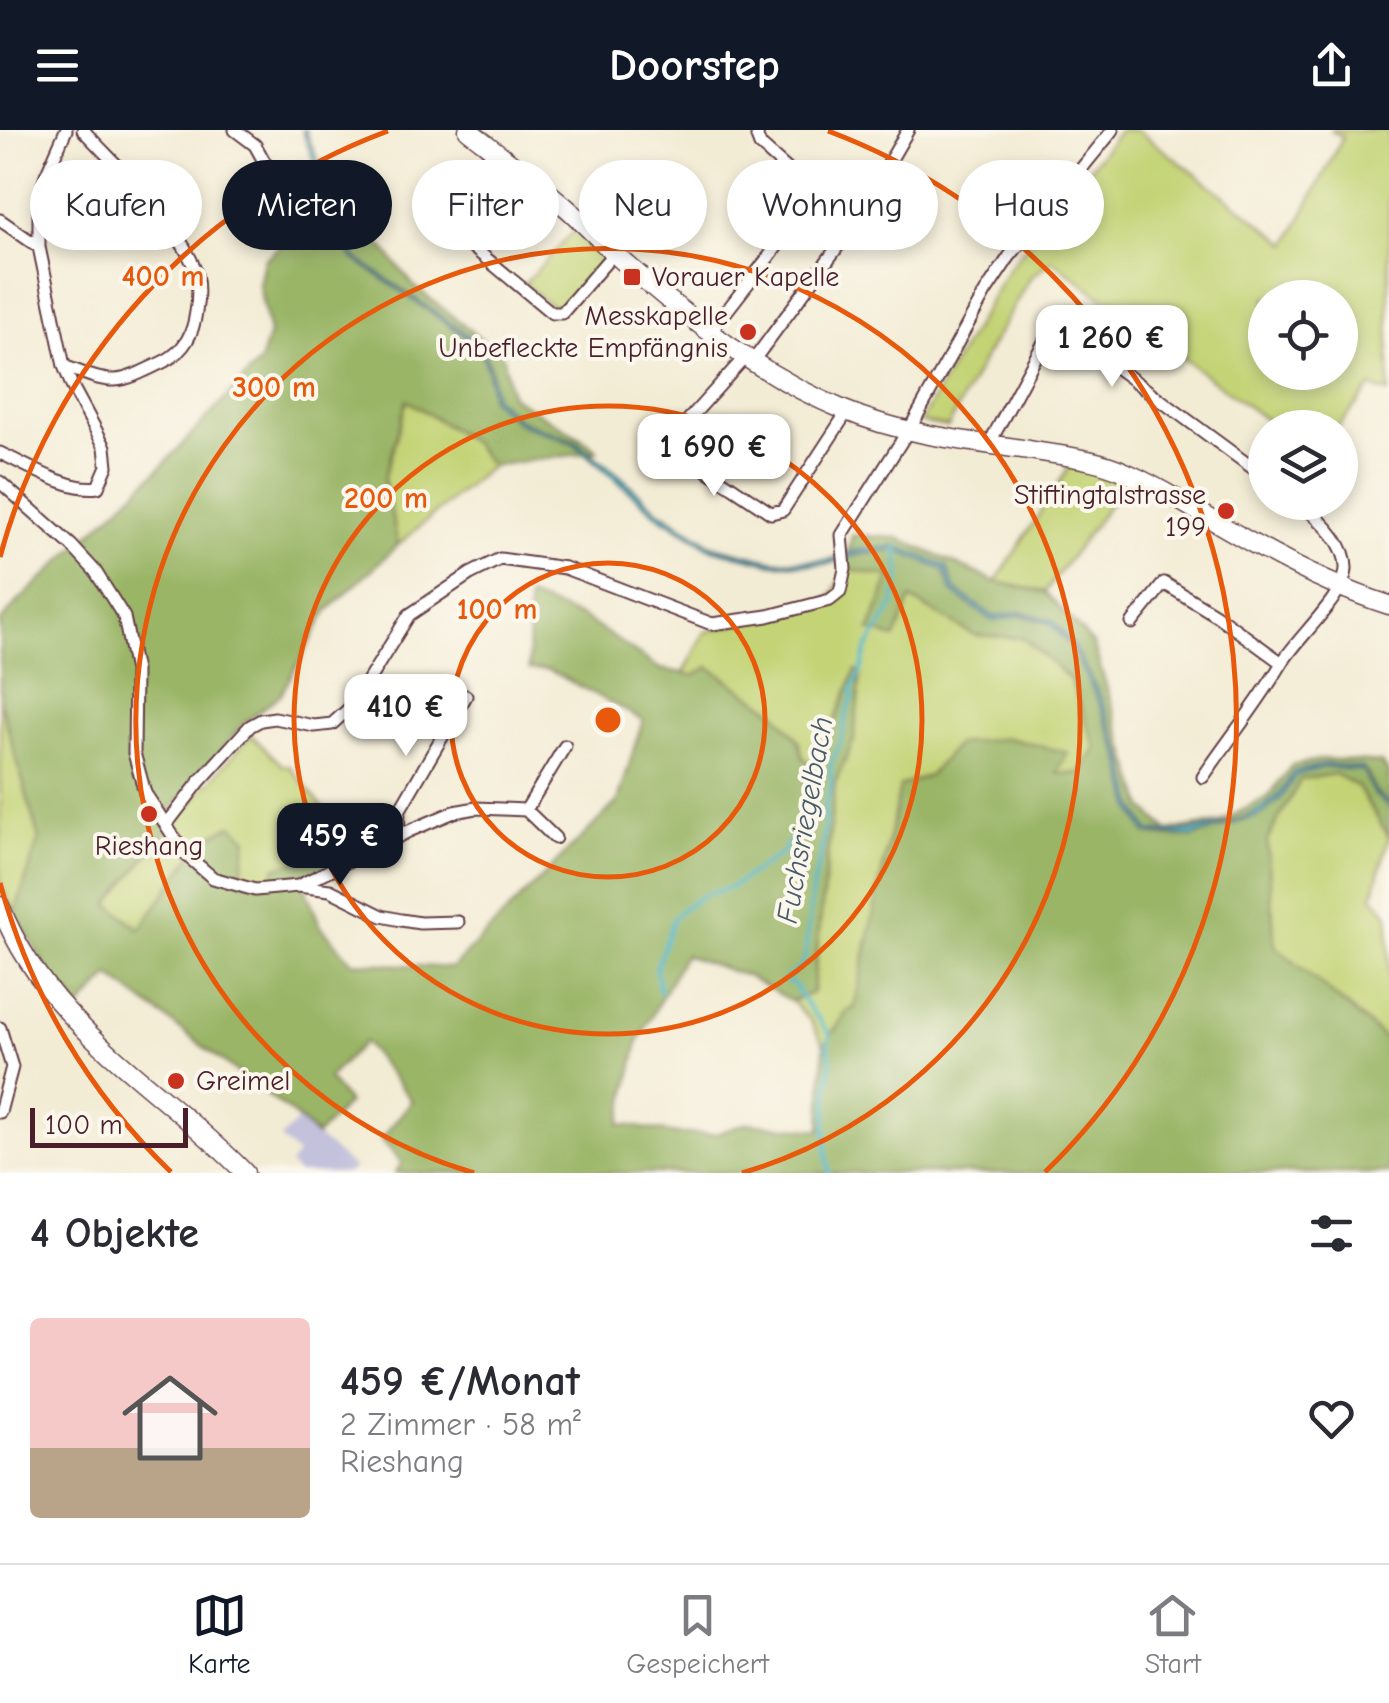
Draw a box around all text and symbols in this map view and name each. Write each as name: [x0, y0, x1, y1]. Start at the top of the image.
icon: menu: [30, 38, 85, 93]
icon: share: [1304, 38, 1359, 93]
text: Doorstep: [609, 39, 780, 91]
chip: Kaufen: [30, 160, 202, 250]
chip: Mieten: [222, 160, 392, 250]
chip: Filter: [412, 160, 559, 250]
chip: Neu: [579, 160, 707, 250]
chip: Wohnung: [727, 160, 938, 250]
chip: Haus: [958, 160, 1104, 250]
text: 400 m: [122, 259, 204, 294]
place label: Vorauer Kapelle: [652, 261, 839, 293]
marker: Vorauer Kapelle: [621, 266, 643, 288]
map controls: [1248, 280, 1358, 520]
button: locate: [1248, 280, 1358, 390]
place label: Messkapelle Unbefleckte Empfängnis: [438, 300, 728, 364]
pin: 1 260 €: [1020, 305, 1204, 390]
text: 1 260 €: [1058, 319, 1166, 356]
marker: Messkapelle Unbefleckte Empfängnis: [737, 321, 759, 343]
text: 300 m: [232, 370, 316, 405]
button: layers: [1248, 410, 1358, 520]
pin: 1 690 €: [622, 414, 806, 499]
text: 1 690 €: [659, 428, 769, 465]
place label: Stiftingtalstrasse 199: [1014, 479, 1206, 543]
text: 200 m: [344, 481, 428, 516]
marker: Stiftingtalstrasse 199: [1215, 500, 1237, 522]
text: 100 m: [457, 592, 537, 627]
pin: 410 €: [336, 674, 476, 759]
text: 410 €: [366, 688, 446, 725]
centre of rings: [590, 702, 626, 738]
water label: Fuchsriegelbach: [770, 714, 840, 926]
marker: Rieshang: [138, 803, 160, 825]
pin: 459 €: [270, 803, 410, 888]
text: 459 €: [299, 817, 381, 854]
place label: Rieshang: [95, 830, 203, 862]
place label: Greimel: [196, 1065, 290, 1097]
marker: Greimel: [165, 1070, 187, 1092]
scale bar: [30, 1103, 188, 1148]
text: 100 m: [45, 1109, 123, 1141]
icon: filters: [1304, 1206, 1359, 1261]
text: 4 Objekte: [30, 1209, 199, 1258]
text: 459 €/Monat: [340, 1357, 580, 1406]
icon: home: [110, 1358, 230, 1478]
icon: heart: [1304, 1391, 1359, 1446]
text: 2 Zimmer · 58 m²: [340, 1406, 581, 1443]
text: Rieshang: [340, 1443, 464, 1480]
tab: Karte: [188, 1588, 250, 1680]
tab: Gespeichert: [626, 1588, 769, 1680]
tab: Start: [1145, 1588, 1201, 1680]

